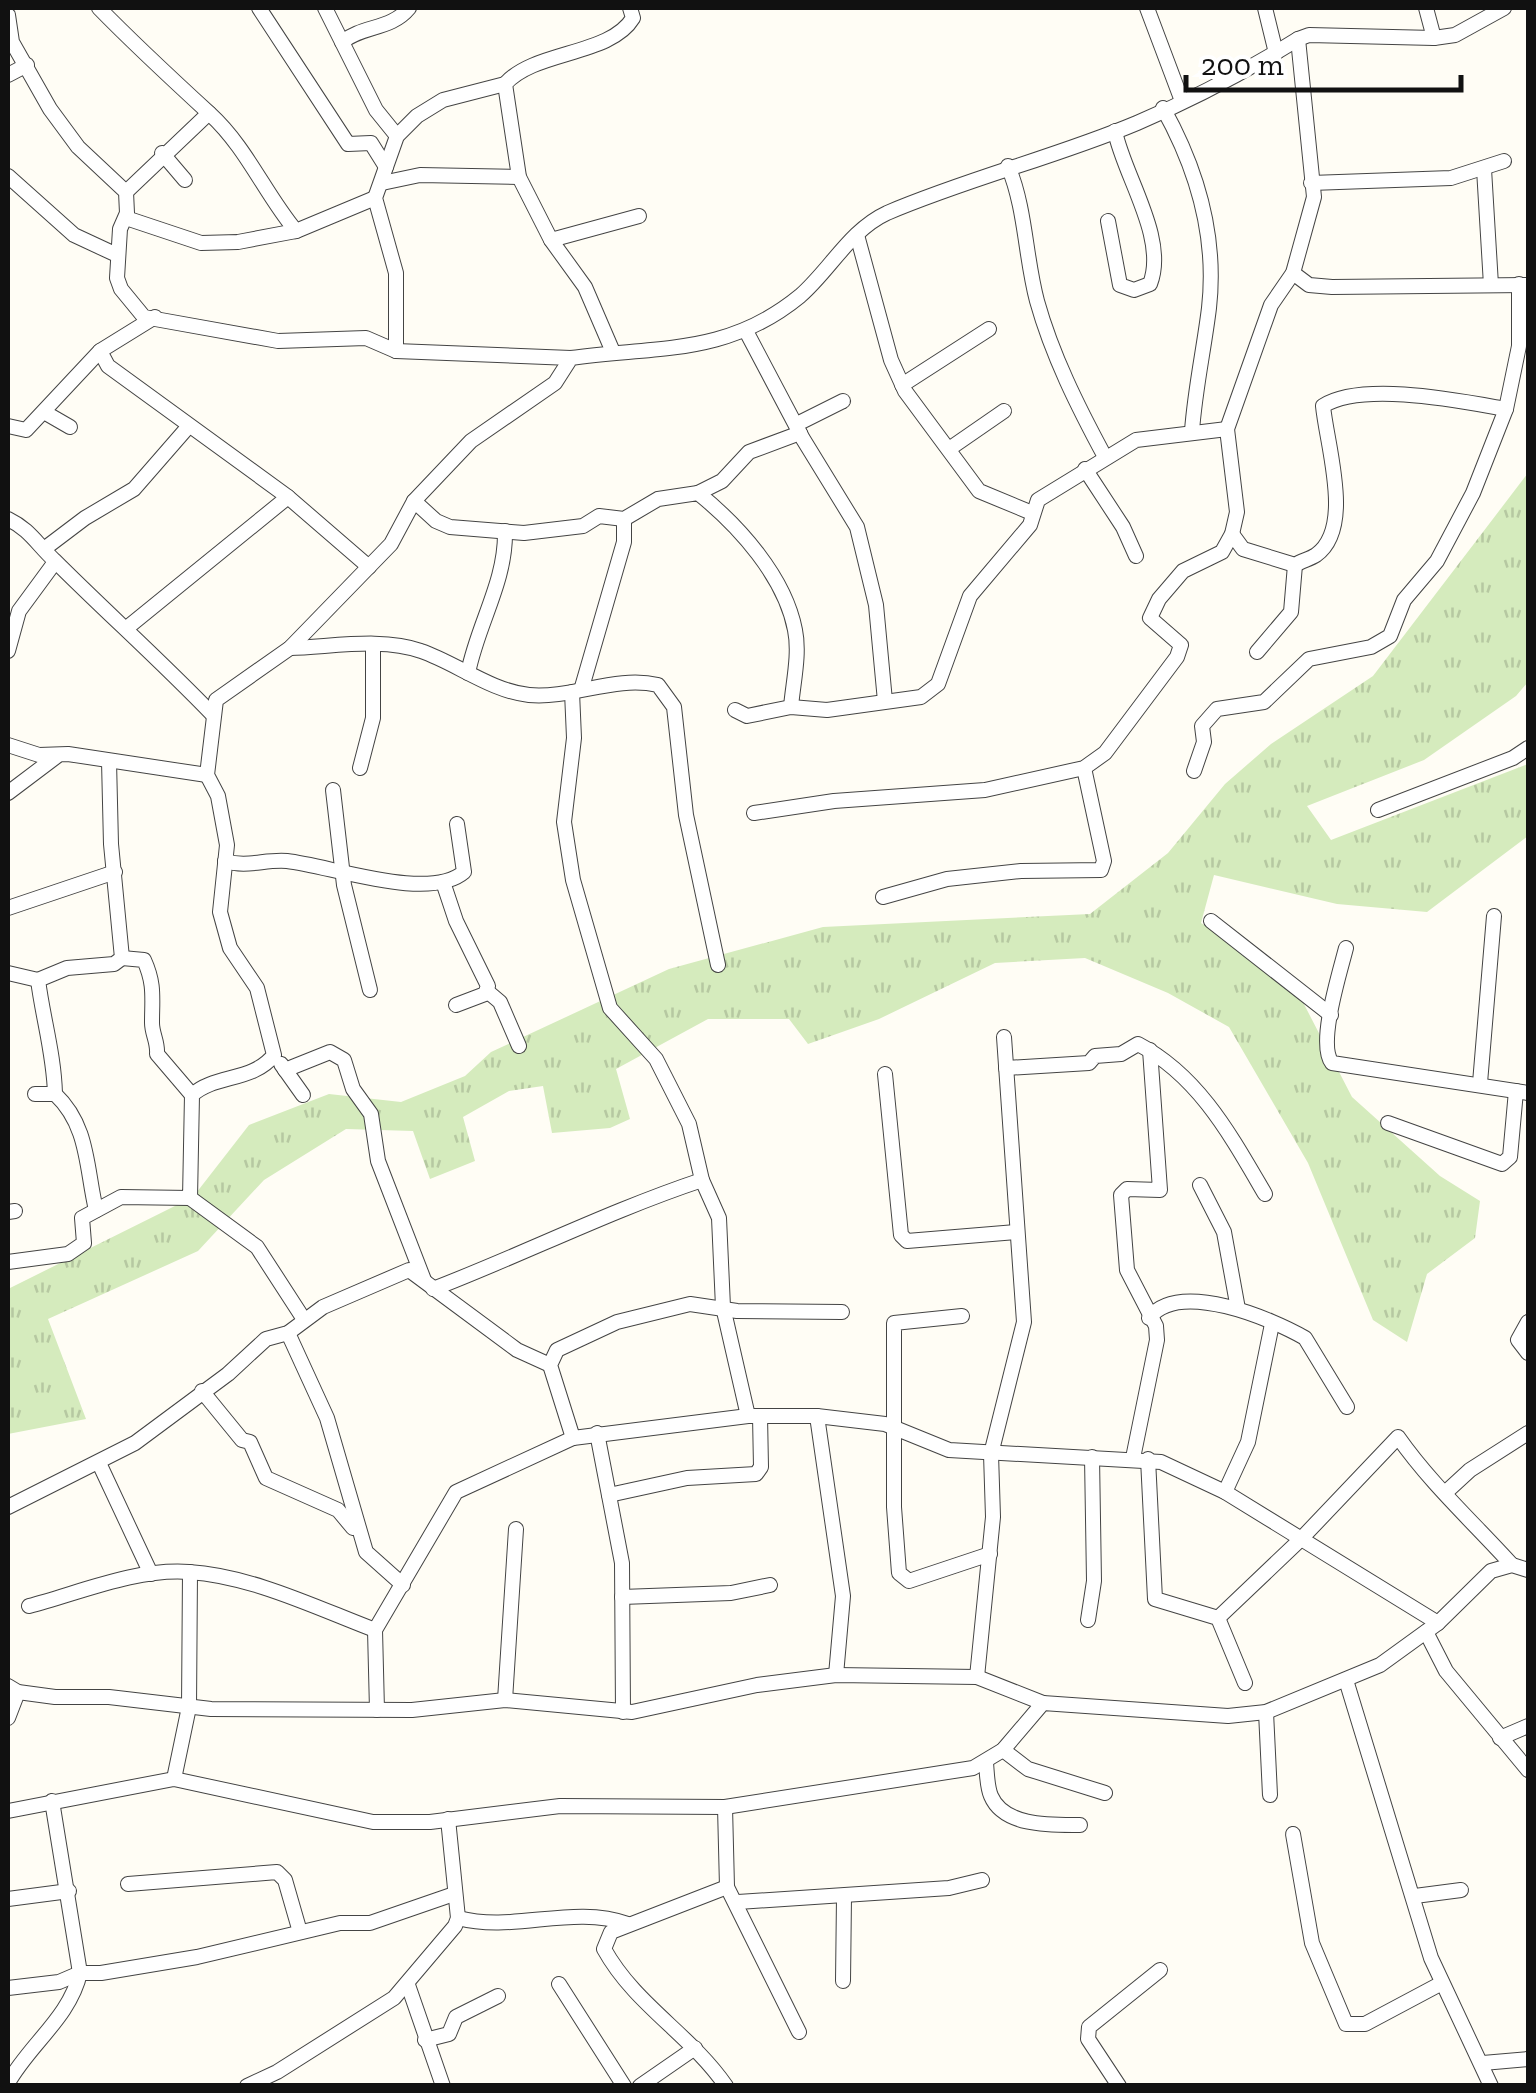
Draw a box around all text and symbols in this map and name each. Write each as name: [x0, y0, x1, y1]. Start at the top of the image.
scale bar: [1186, 30, 1461, 92]
text: 200 m: [1201, 47, 1284, 83]

